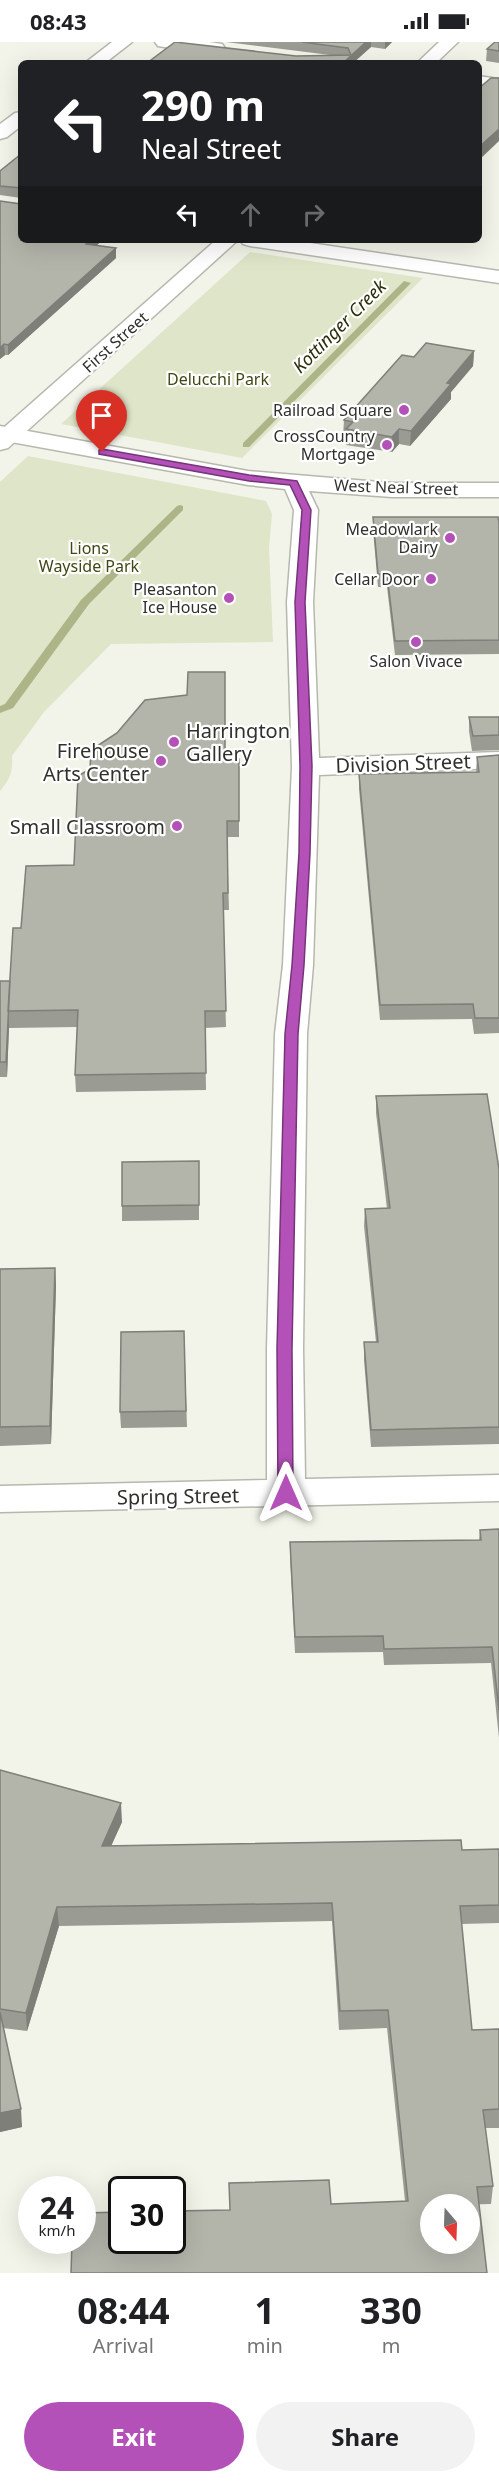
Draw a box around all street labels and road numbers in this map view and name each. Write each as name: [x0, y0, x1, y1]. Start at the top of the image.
street label: First Street: [77, 306, 153, 377]
street label: West Neal Street: [333, 474, 459, 500]
street label: Division Street: [335, 747, 471, 779]
street label: Spring Street: [117, 1481, 239, 1511]

